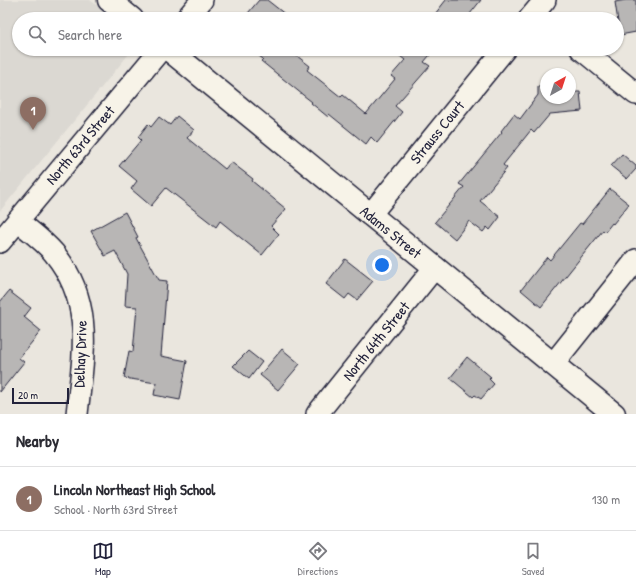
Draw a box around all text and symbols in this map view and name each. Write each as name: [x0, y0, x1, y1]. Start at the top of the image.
search box: [12, 12, 624, 56]
icon: search: [26, 23, 48, 45]
text: Search here: [58, 24, 122, 45]
north arrow: [540, 68, 576, 104]
street label: Strauss Court: [405, 95, 470, 168]
pin: 1: [20, 97, 46, 130]
street label: North 63rd Street: [41, 100, 120, 189]
street label: Adams Street: [356, 201, 427, 264]
your location: [372, 255, 392, 275]
street label: North 64th Street: [338, 296, 415, 385]
street label: Delhay Drive: [68, 320, 92, 388]
scale bar: [12, 386, 69, 405]
text: 20 m: [18, 388, 38, 402]
text: Nearby: [16, 429, 59, 452]
text: Lincoln Northeast High School: [54, 479, 215, 500]
text: 1: [27, 490, 31, 508]
text: 130 m: [592, 490, 620, 508]
text: School · North 63rd Street: [54, 500, 177, 518]
tab: Map: [92, 540, 114, 578]
tab: Directions: [298, 540, 338, 578]
tab: Saved: [522, 540, 544, 578]

